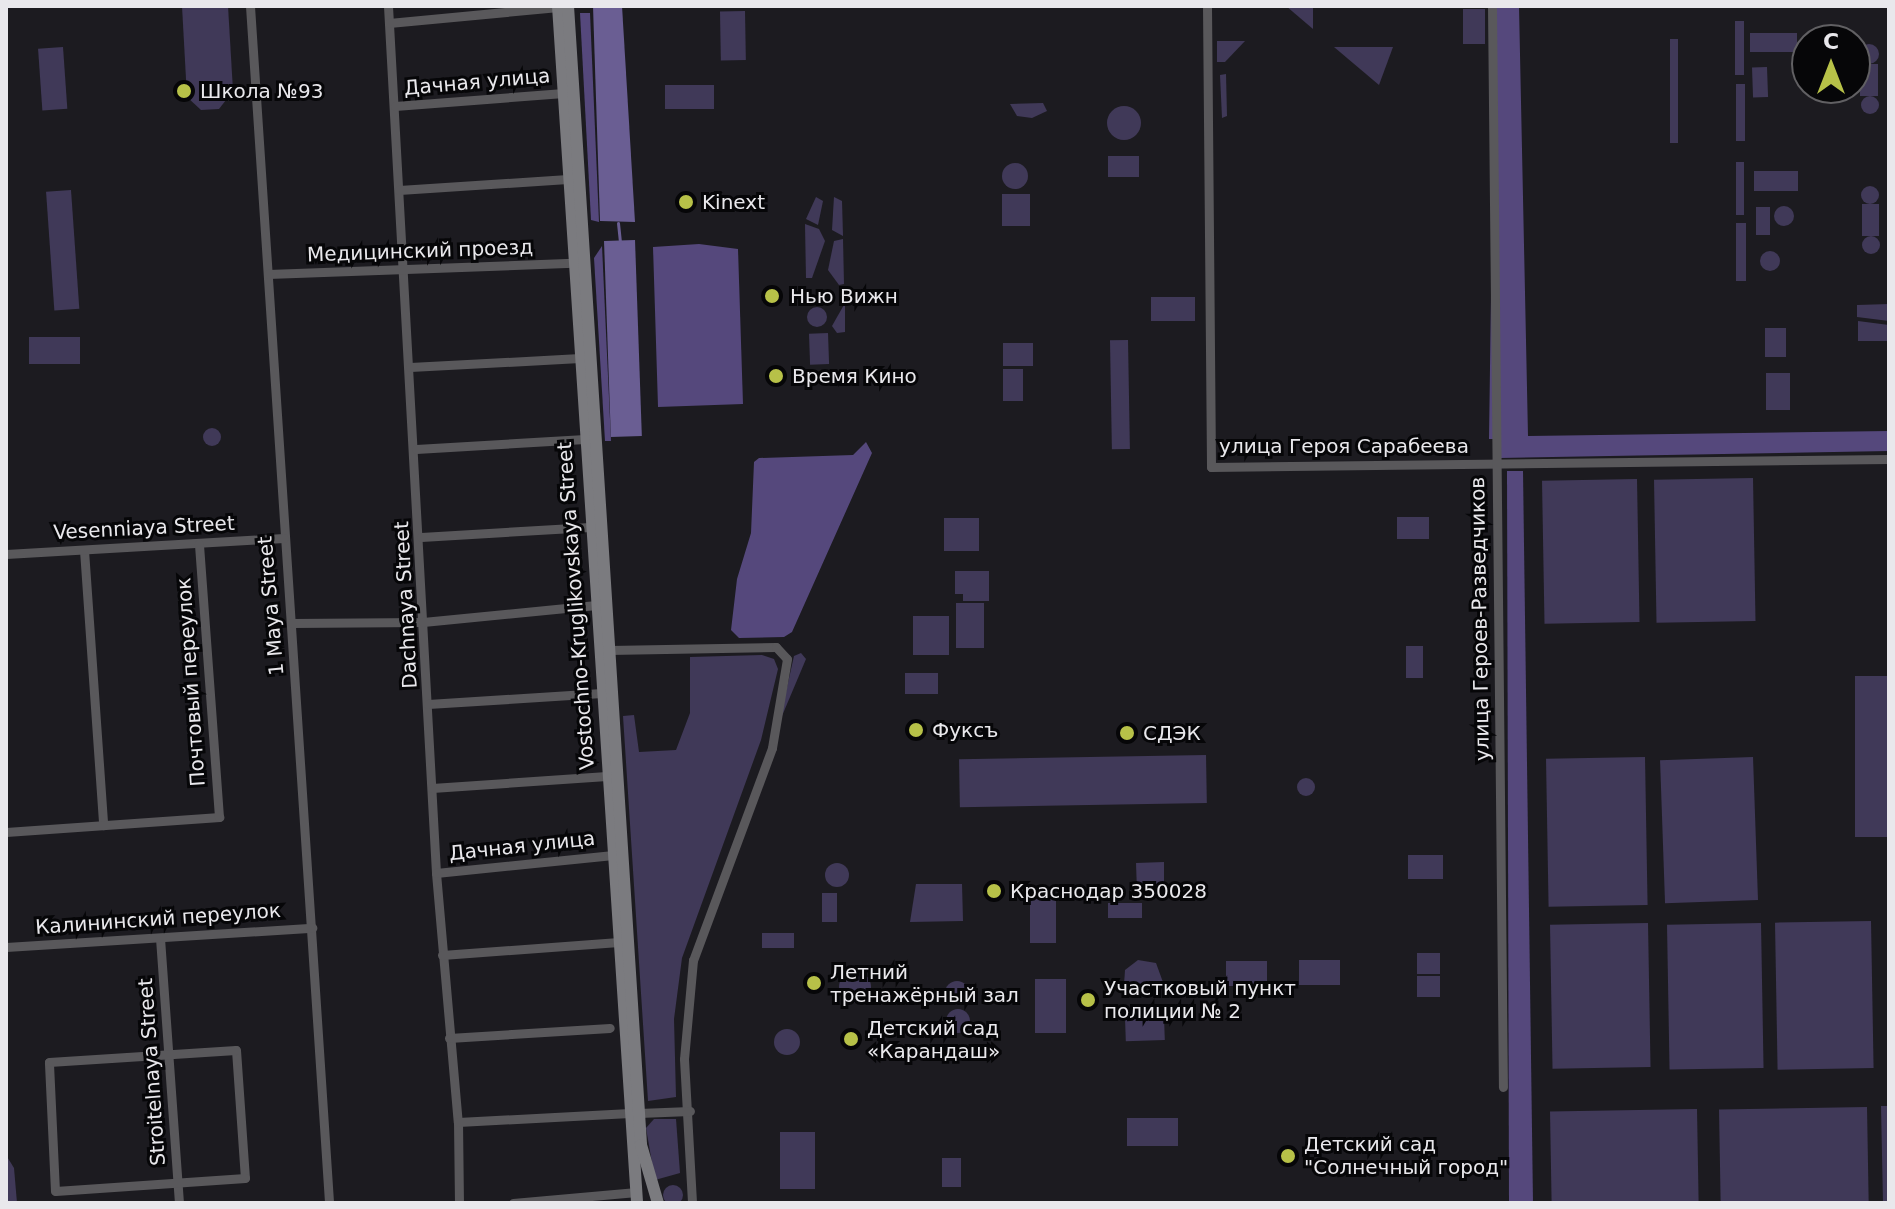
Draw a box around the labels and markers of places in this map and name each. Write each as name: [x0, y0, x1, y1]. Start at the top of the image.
place label: Школа №93: [200, 79, 323, 103]
marker: Школа №93: [175, 82, 193, 100]
place label: Kinext: [702, 190, 765, 214]
marker: Kinext: [677, 193, 695, 211]
place label: Нью Вижн: [790, 284, 898, 308]
marker: Нью Вижн: [761, 285, 783, 307]
place label: Время Кино: [792, 364, 917, 388]
marker: Время Кино: [767, 367, 785, 385]
place label: Фуксъ: [932, 718, 998, 742]
marker: Фуксъ: [907, 721, 925, 739]
place label: СДЭК: [1143, 721, 1201, 745]
marker: СДЭК: [1118, 724, 1136, 742]
place label: Краснодар 350028: [1010, 879, 1207, 903]
marker: Краснодар 350028: [985, 882, 1003, 900]
place label: Летний тренажёрный зал: [830, 960, 1019, 1007]
marker: Летний тренажёрный зал: [805, 974, 823, 992]
place label: Участковый пункт полиции № 2: [1104, 976, 1296, 1023]
marker: Участковый пункт полиции № 2: [1079, 991, 1097, 1009]
place label: Детский сад «Карандаш»: [867, 1016, 1000, 1063]
marker: Детский сад «Карандаш»: [842, 1030, 860, 1048]
place label: Детский сад "Солнечный город": [1304, 1132, 1508, 1179]
marker: Детский сад "Солнечный город": [1279, 1147, 1297, 1165]

